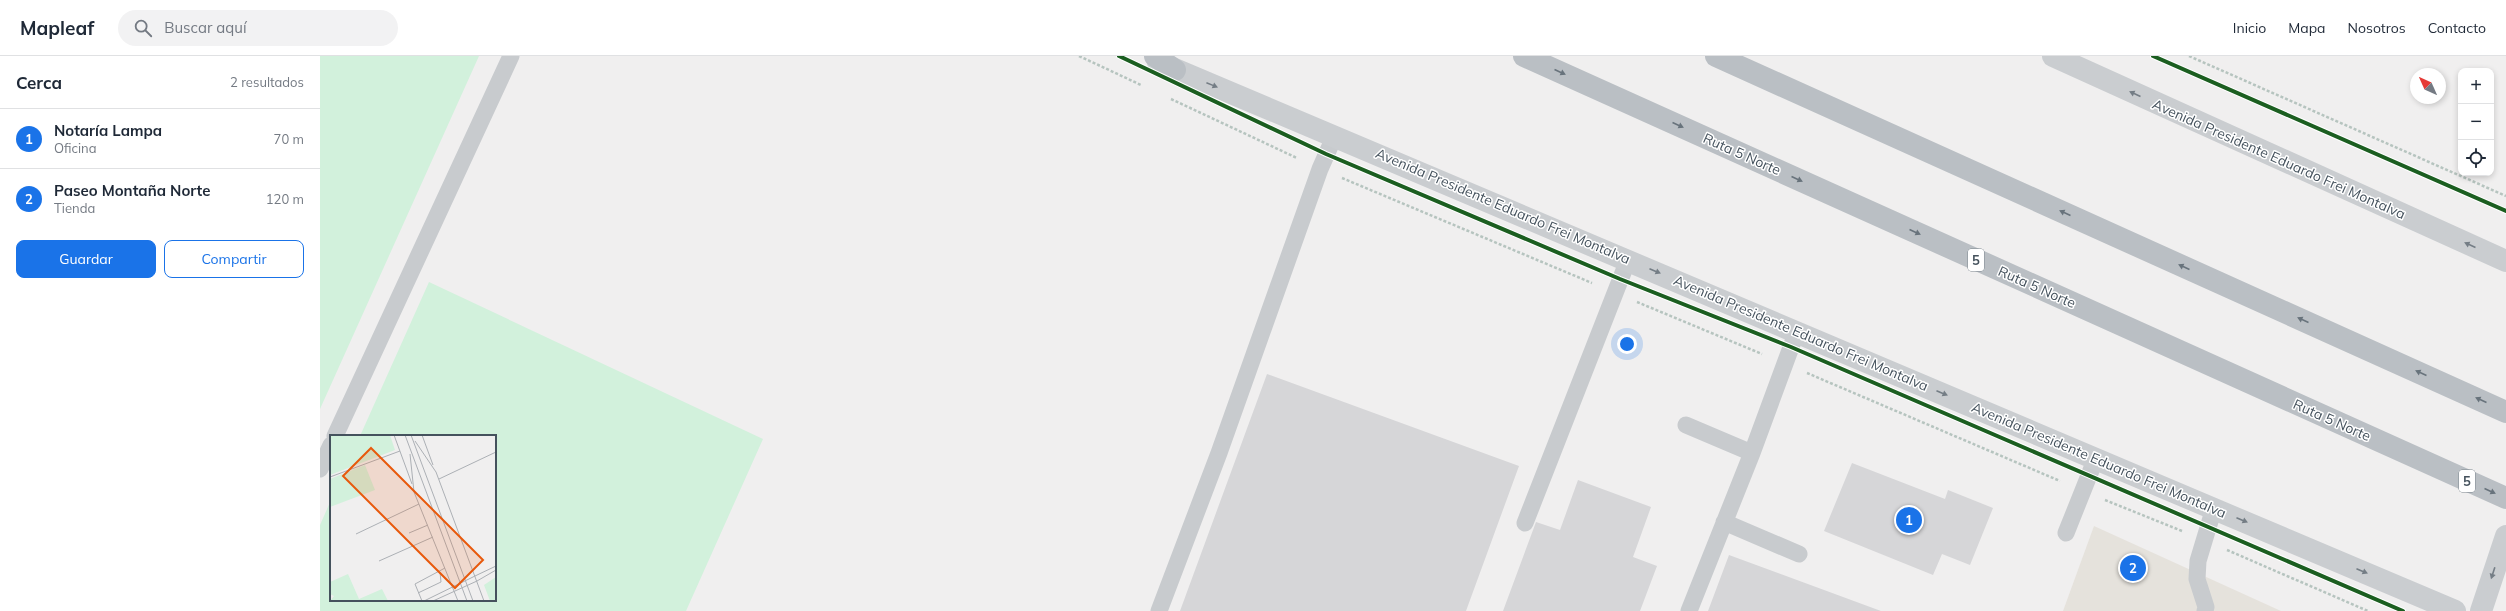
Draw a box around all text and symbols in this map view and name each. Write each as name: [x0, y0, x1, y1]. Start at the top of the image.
search box: [118, 10, 398, 46]
text: Mapleaf: [20, 16, 94, 40]
icon: search: [132, 17, 154, 39]
text: Buscar aquí: [164, 18, 246, 37]
text: Inicio: [2233, 19, 2266, 37]
text: Mapa: [2288, 19, 2326, 37]
text: Nosotros: [2348, 19, 2406, 37]
text: Contacto: [2428, 19, 2486, 37]
north arrow: [2410, 68, 2446, 104]
map controls: [2458, 68, 2494, 176]
button: +: [2458, 68, 2494, 104]
one-way arrow: [1554, 69, 1565, 75]
text: Cerca: [16, 72, 62, 93]
text: 2 resultados: [230, 74, 304, 90]
one-way arrow: [1206, 82, 1218, 88]
one-way arrow: [2129, 91, 2141, 97]
street label: Avenida Presidente Eduardo Frei Montalva: [2150, 95, 2408, 223]
button: −: [2458, 104, 2494, 140]
text: Notaría Lampa: [54, 121, 162, 140]
one-way arrow: [1673, 123, 1685, 129]
street label: Ruta 5 Norte: [1700, 129, 1784, 179]
text: 1: [25, 131, 33, 147]
text: 70 m: [274, 131, 304, 147]
text: Oficina: [54, 140, 96, 156]
button: locate: [2458, 140, 2494, 176]
street label: Avenida Presidente Eduardo Frei Montalva: [1373, 144, 1633, 268]
one-way arrow: [1791, 176, 1802, 182]
text: Paseo Montaña Norte: [54, 181, 210, 200]
text: 2: [25, 191, 33, 207]
text: 120 m: [266, 191, 304, 207]
text: Tienda: [54, 200, 95, 216]
one-way arrow: [2060, 210, 2071, 216]
one-way arrow: [1910, 229, 1921, 235]
button: Guardar: [16, 240, 156, 278]
button: Compartir: [164, 240, 304, 278]
one-way arrow: [2465, 242, 2476, 248]
road number: 5: [1968, 249, 1984, 271]
street label: Ruta 5 Norte: [1995, 262, 2079, 312]
one-way arrow: [2178, 263, 2190, 270]
one-way arrow: [1649, 268, 1660, 274]
street label: Avenida Presidente Eduardo Frei Montalva: [1671, 271, 1931, 395]
one-way arrow: [2297, 317, 2308, 323]
your location: [1617, 334, 1637, 354]
one-way arrow: [2415, 370, 2427, 376]
one-way arrow: [1936, 390, 1947, 396]
street label: Ruta 5 Norte: [2290, 395, 2374, 445]
one-way arrow: [2475, 397, 2487, 403]
street label: Avenida Presidente Eduardo Frei Montalva: [1969, 398, 2229, 522]
inset map: [330, 435, 496, 601]
road number: 5: [2459, 470, 2475, 492]
one-way arrow: [2484, 488, 2495, 494]
pin: 1: [1896, 505, 1922, 535]
one-way arrow: [2236, 517, 2248, 524]
pin: 2: [2120, 553, 2146, 583]
one-way arrow: [2490, 567, 2496, 579]
one-way arrow: [2356, 568, 2367, 574]

